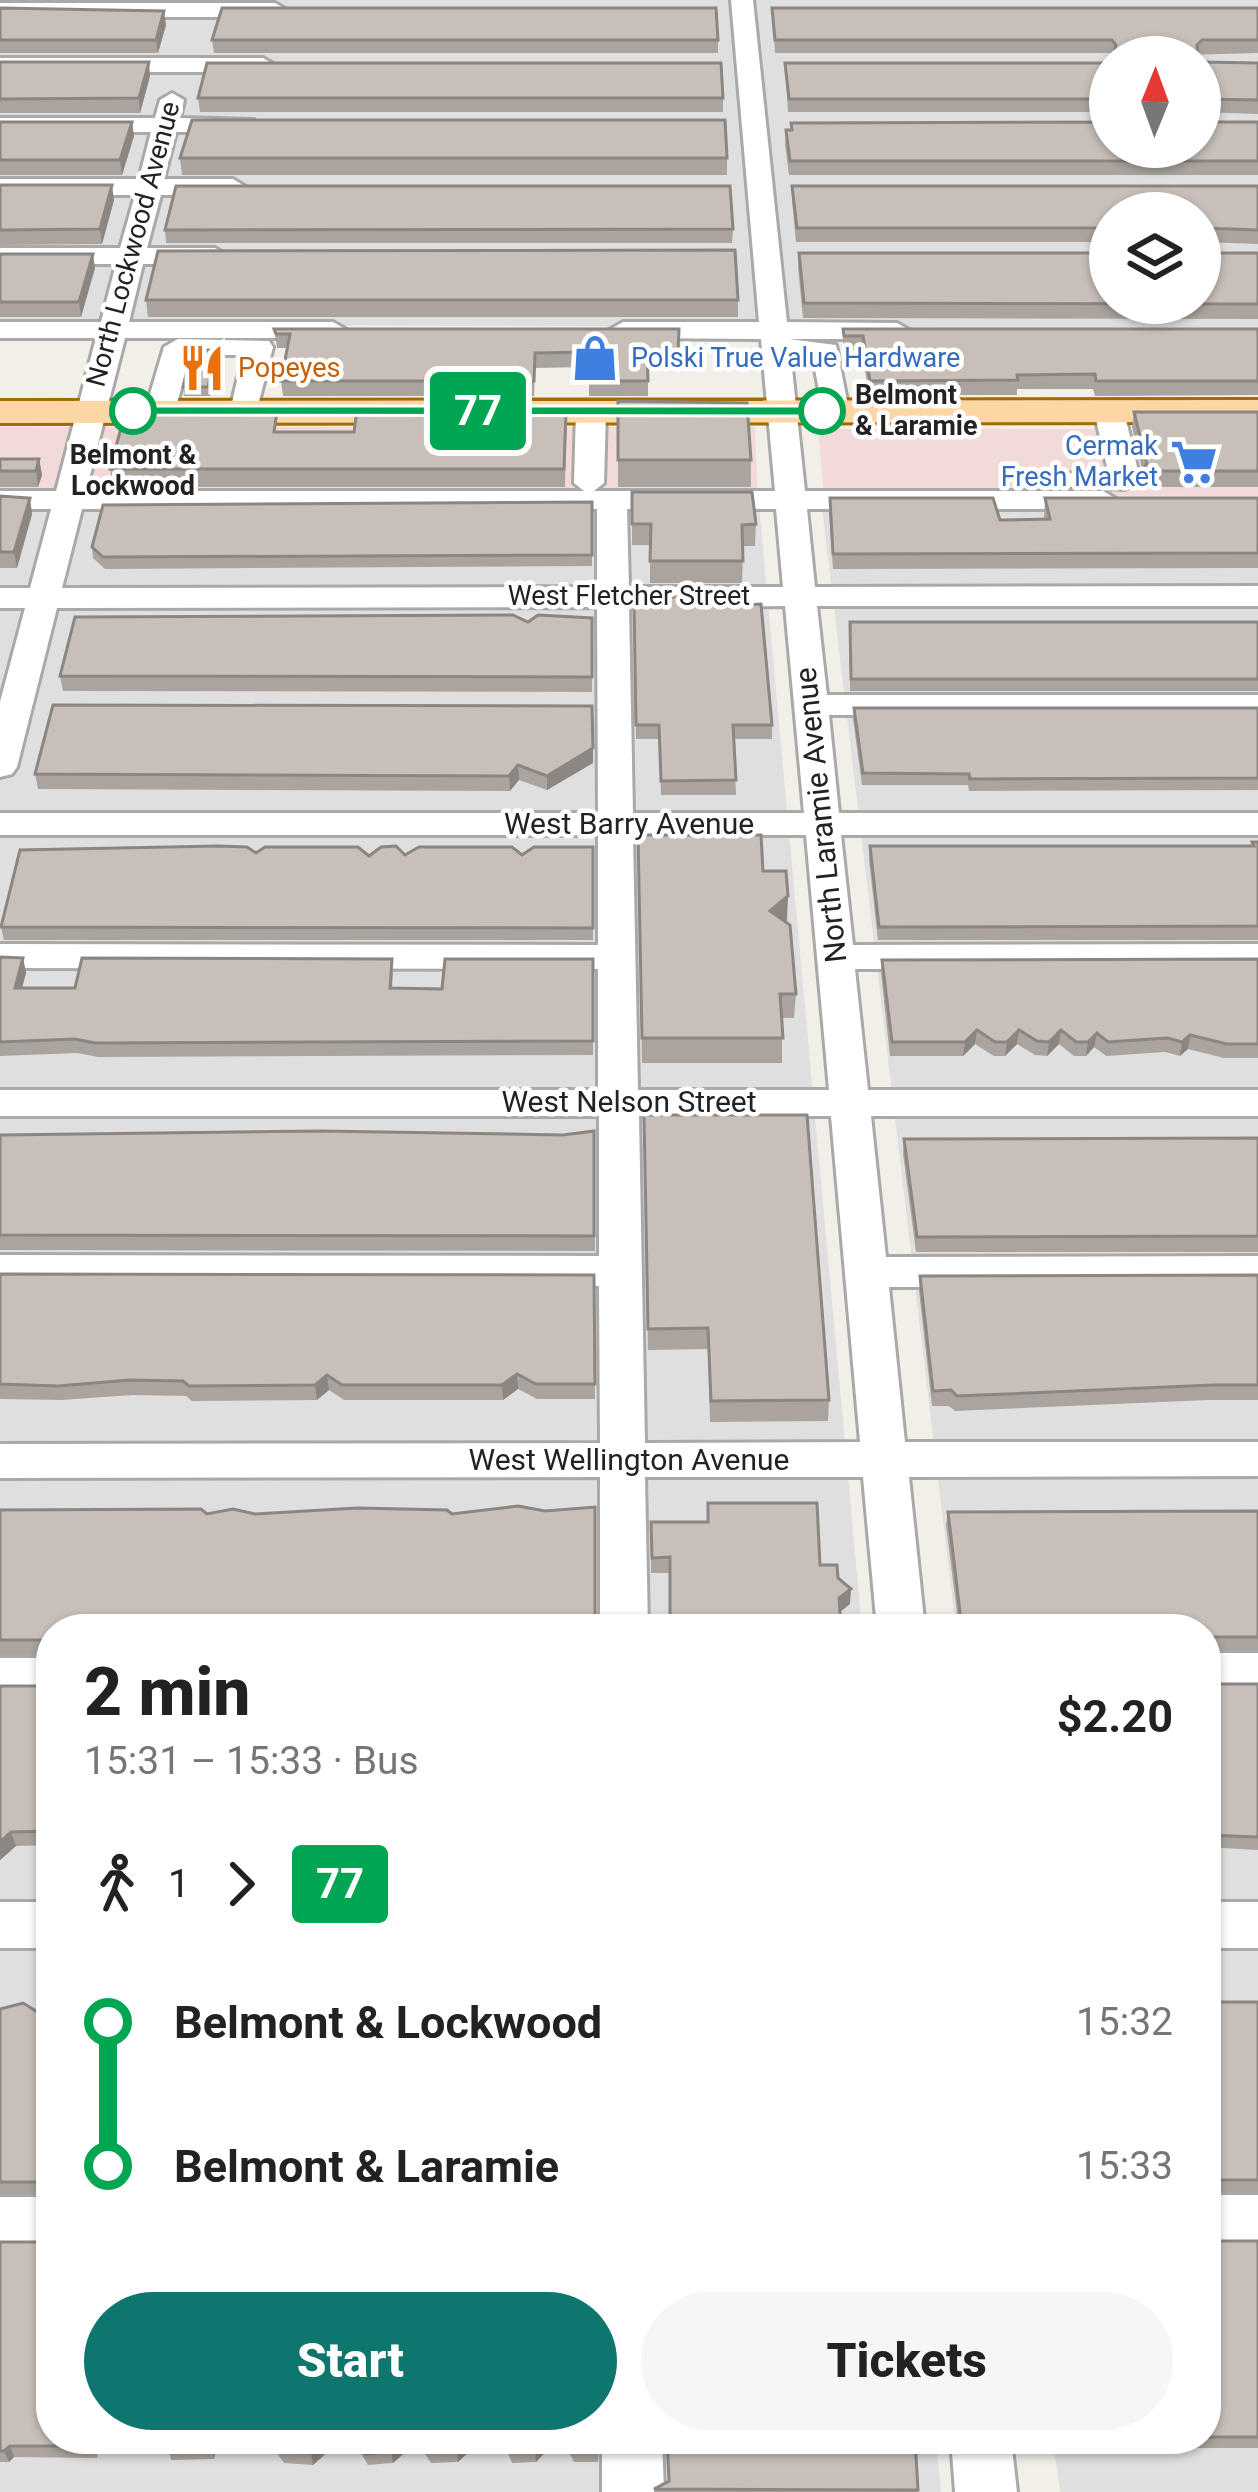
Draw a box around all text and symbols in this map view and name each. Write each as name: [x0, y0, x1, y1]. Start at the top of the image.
north arrow: [1089, 36, 1221, 168]
map controls: [1089, 36, 1221, 324]
street label: North Lockwood Avenue: [80, 98, 186, 390]
button: layers: [1089, 192, 1221, 324]
shop icon: Polski True Value Hardware: [570, 333, 620, 383]
place label: Polski True Value Hardware: [631, 342, 960, 374]
restaurant icon: Popeyes: [177, 343, 227, 393]
place label: Popeyes: [238, 352, 340, 384]
line badge: 77: [424, 372, 532, 450]
place label: Belmont & Laramie: [855, 379, 978, 442]
text: 77: [454, 386, 502, 435]
marker: Belmont & Lockwood: [111, 389, 155, 433]
marker: Belmont & Laramie: [800, 389, 844, 433]
place label: Cermak Fresh Market: [1001, 430, 1158, 493]
supermarket icon: Cermak Fresh Market: [1169, 437, 1219, 487]
place label: Belmont & Lockwood: [70, 439, 196, 502]
street label: West Fletcher Street: [508, 580, 750, 612]
street label: North Laramie Avenue: [788, 666, 853, 964]
street label: West Barry Avenue: [504, 806, 754, 841]
street label: West Nelson Street: [501, 1084, 757, 1119]
street label: West Wellington Avenue: [469, 1442, 789, 1477]
text: 2 min: [84, 1654, 250, 1731]
text: $2.20: [1057, 1690, 1173, 1743]
text: 15:31 – 15:33 · Bus: [84, 1738, 419, 1784]
icon: walk: [84, 1851, 150, 1917]
icon: forward: [208, 1851, 274, 1917]
text: 77: [316, 1859, 364, 1908]
text: 1: [168, 1861, 190, 1907]
text: Belmont & Lockwood: [174, 1996, 602, 2049]
text: 15:32: [1076, 1999, 1173, 2045]
text: Belmont & Laramie: [174, 2140, 559, 2193]
text: 15:33: [1076, 2143, 1173, 2189]
button: Start: [84, 2292, 617, 2430]
button: Tickets: [641, 2292, 1173, 2430]

